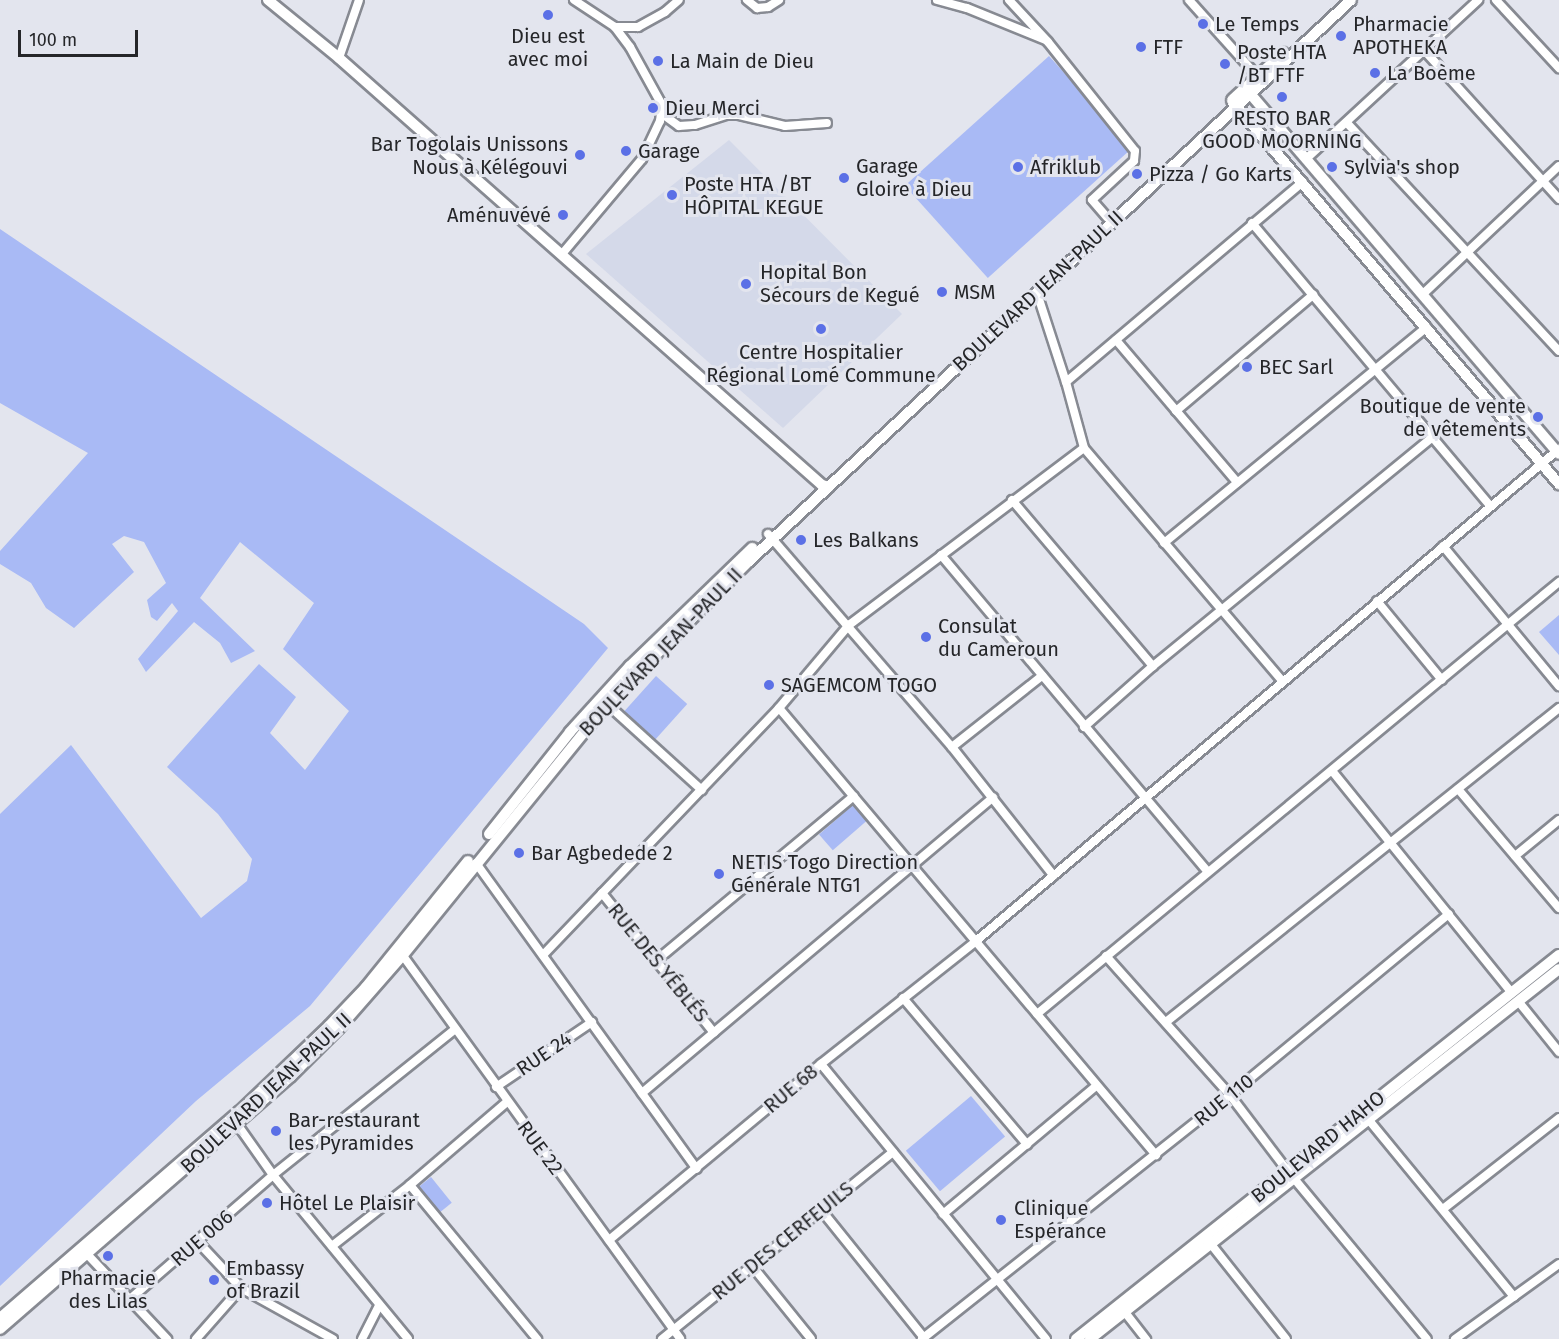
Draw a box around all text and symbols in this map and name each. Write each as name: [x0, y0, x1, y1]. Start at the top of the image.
marker: Dieu est avec moi: [541, 8, 555, 22]
place label: Le Temps: [1215, 12, 1299, 36]
place label: Pharmacie APOTHEKA: [1353, 13, 1449, 60]
marker: Le Temps: [1196, 17, 1210, 31]
scale bar: [21, 18, 141, 56]
place label: Dieu est avec moi: [508, 24, 588, 71]
text: 100 m: [29, 29, 77, 51]
marker: Pharmacie APOTHEKA: [1334, 29, 1348, 43]
place label: FTF: [1153, 35, 1183, 59]
marker: FTF: [1134, 40, 1148, 54]
place label: Poste HTA /BT FTF: [1237, 40, 1327, 87]
place label: La Main de Dieu: [670, 49, 814, 73]
marker: La Main de Dieu: [651, 54, 665, 68]
marker: Poste HTA /BT FTF: [1218, 57, 1232, 71]
place label: La Boème: [1387, 61, 1476, 85]
marker: La Boème: [1368, 66, 1382, 80]
marker: RESTO BAR GOOD MOORNING: [1275, 90, 1289, 104]
place label: Dieu Merci: [665, 96, 760, 120]
marker: Dieu Merci: [646, 101, 660, 115]
place label: RESTO BAR GOOD MOORNING: [1202, 106, 1362, 153]
place label: Bar Togolais Unissons Nous à Kélégouvi: [371, 132, 568, 179]
place label: Garage: [638, 139, 700, 163]
marker: Garage: [619, 144, 633, 158]
marker: Bar Togolais Unissons Nous à Kélégouvi: [573, 148, 587, 162]
place label: Garage Gloire à Dieu: [856, 154, 972, 201]
place label: Afriklub: [1030, 155, 1101, 179]
place label: Sylvia's shop: [1344, 155, 1460, 179]
marker: Afriklub: [1011, 160, 1025, 174]
marker: Sylvia's shop: [1325, 160, 1339, 174]
place label: Pizza / Go Karts: [1149, 162, 1292, 186]
marker: Pizza / Go Karts: [1130, 167, 1144, 181]
marker: Garage Gloire à Dieu: [837, 171, 851, 185]
place label: Poste HTA /BT HÔPITAL KEGUE: [684, 172, 824, 219]
marker: Poste HTA /BT HÔPITAL KEGUE: [665, 188, 679, 202]
place label: Aménuvévé: [447, 203, 551, 227]
street label: BOULEVARD JEAN-PAUL II: [948, 206, 1128, 376]
marker: Aménuvévé: [556, 208, 570, 222]
place label: Hopital Bon Sécours de Kegué: [760, 260, 920, 307]
marker: Hopital Bon Sécours de Kegué: [737, 275, 755, 293]
place label: MSM: [954, 280, 996, 304]
marker: MSM: [935, 285, 949, 299]
marker: Centre Hospitalier Régional Lomé Commune: [812, 320, 830, 338]
place label: Centre Hospitalier Régional Lomé Commune: [706, 340, 936, 387]
place label: BEC Sarl: [1259, 355, 1333, 379]
marker: BEC Sarl: [1240, 360, 1254, 374]
place label: Boutique de vente de vêtements: [1360, 394, 1526, 441]
marker: Boutique de vente de vêtements: [1531, 410, 1545, 424]
place label: Les Balkans: [813, 528, 919, 552]
marker: Les Balkans: [794, 533, 808, 547]
street label: BOULEVARD JEAN-PAUL II: [574, 563, 748, 741]
place label: Consulat du Cameroun: [938, 614, 1059, 661]
marker: Consulat du Cameroun: [919, 630, 933, 644]
place label: SAGEMCOM TOGO: [781, 673, 937, 697]
marker: SAGEMCOM TOGO: [762, 678, 776, 692]
place label: Bar Agbedede 2: [531, 841, 673, 865]
marker: Bar Agbedede 2: [512, 846, 526, 860]
place label: NETIS Togo Direction Générale NTG1: [731, 850, 918, 897]
marker: NETIS Togo Direction Générale NTG1: [712, 867, 726, 881]
street label: RUE DES YÉBLÉS: [603, 899, 713, 1027]
street label: BOULEVARD JEAN-PAUL II: [176, 1008, 356, 1178]
street label: RUE 24: [512, 1027, 576, 1081]
street label: RUE 68: [759, 1060, 823, 1118]
street label: RUE 110: [1189, 1069, 1259, 1131]
street label: BOULEVARD HAHO: [1246, 1086, 1390, 1208]
place label: Bar-restaurant les Pyramides: [288, 1108, 420, 1155]
street label: RUE 22: [512, 1116, 568, 1180]
marker: Bar-restaurant les Pyramides: [269, 1124, 283, 1138]
street label: RUE DES CERFEUILS: [707, 1177, 859, 1305]
place label: Hôtel Le Plaisir: [279, 1191, 415, 1215]
marker: Hôtel Le Plaisir: [260, 1196, 274, 1210]
place label: Clinique Espérance: [1014, 1196, 1106, 1243]
street label: RUE 006: [166, 1205, 238, 1271]
marker: Clinique Espérance: [992, 1211, 1010, 1229]
marker: Pharmacie des Lilas: [101, 1249, 115, 1263]
place label: Embassy of Brazil: [226, 1256, 304, 1303]
place label: Pharmacie des Lilas: [60, 1266, 156, 1313]
marker: Embassy of Brazil: [207, 1273, 221, 1287]

